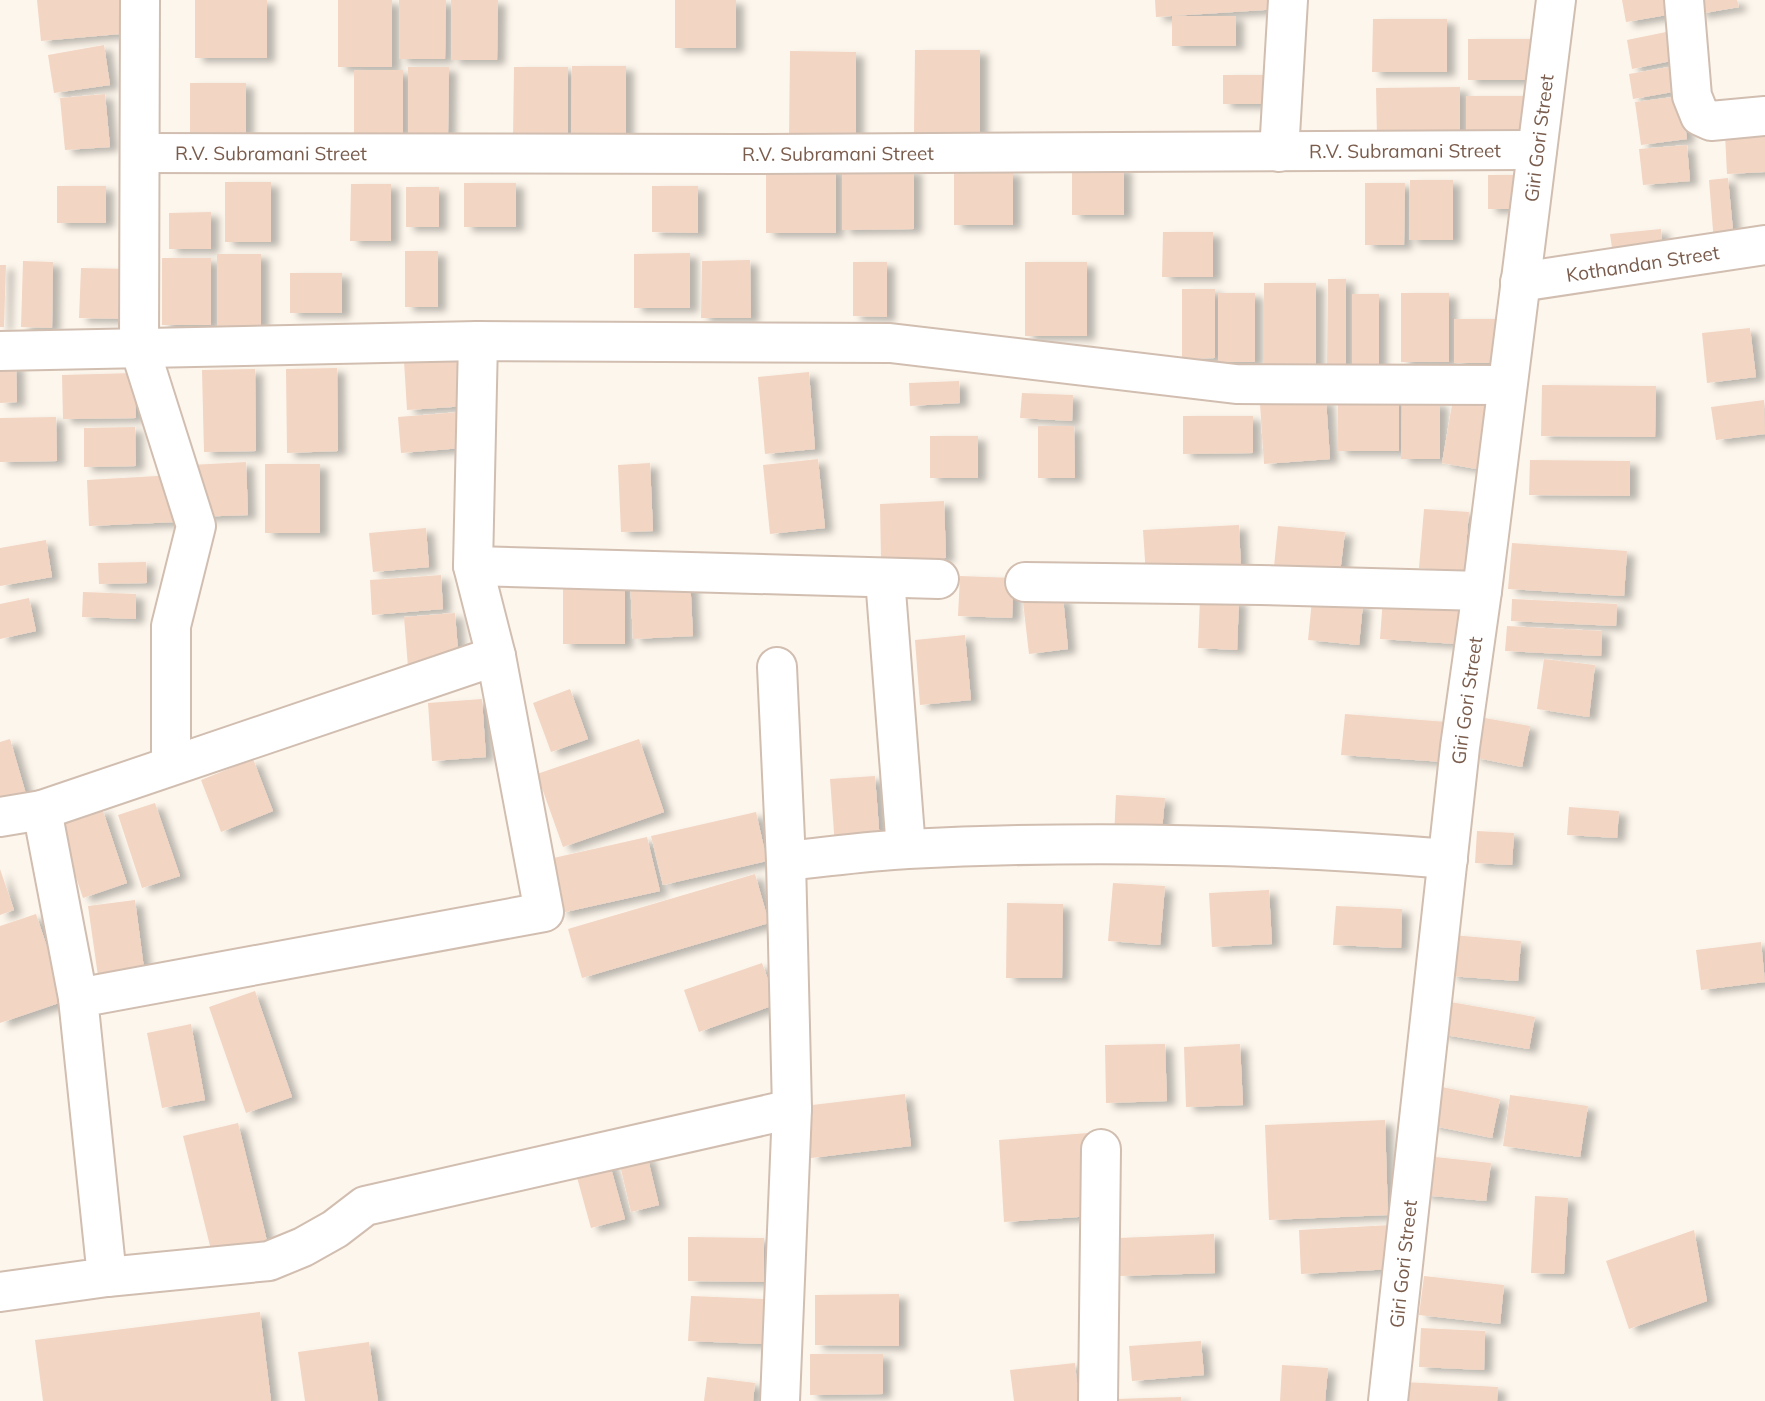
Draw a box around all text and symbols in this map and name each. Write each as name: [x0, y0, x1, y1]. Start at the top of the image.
street label: Giri Gori Street: [1519, 72, 1559, 203]
street label: R.V. Subramani Street: [1309, 138, 1501, 163]
street label: R.V. Subramani Street: [175, 141, 367, 165]
street label: R.V. Subramani Street: [742, 141, 934, 166]
street label: Kothandan Street: [1564, 240, 1721, 287]
street label: Giri Gori Street: [1446, 635, 1487, 765]
street label: Giri Gori Street: [1384, 1198, 1422, 1329]

